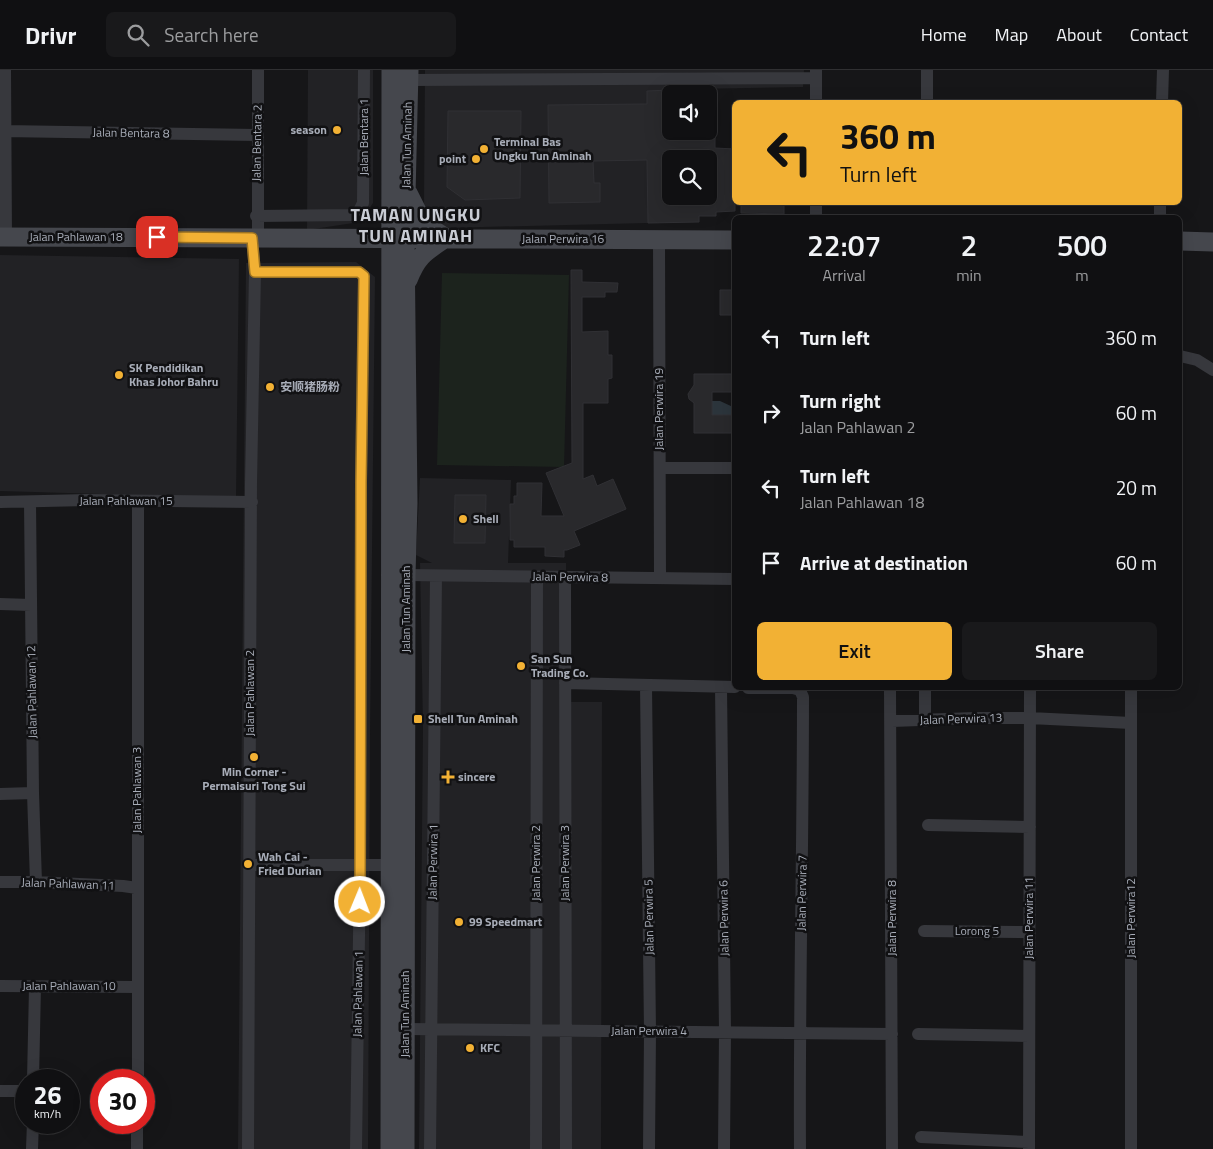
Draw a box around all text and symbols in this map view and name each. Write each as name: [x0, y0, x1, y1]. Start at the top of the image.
search box: [106, 12, 456, 57]
text: Drivr: [25, 17, 76, 53]
text: Search here: [164, 20, 259, 49]
icon: search: [124, 21, 152, 49]
text: Home: [921, 21, 967, 48]
text: Map: [995, 21, 1028, 48]
text: About: [1056, 21, 1102, 48]
text: Contact: [1130, 21, 1188, 48]
map controls: [662, 85, 717, 205]
button: sound: [662, 85, 717, 140]
street label: Jalan Bentara 1: [354, 99, 373, 175]
street label: Jalan Tun Aminah: [396, 101, 417, 189]
street label: Jalan Bentara 2: [246, 104, 267, 182]
text: 360 m: [840, 109, 936, 163]
place label: season: [290, 120, 327, 139]
icon: left: [757, 120, 822, 185]
street label: Jalan Bentara 8: [92, 122, 170, 143]
marker: season: [331, 124, 343, 136]
place label: Terminal Bas Ungku Tun Aminah: [494, 132, 592, 165]
marker: Terminal Bas Ungku Tun Aminah: [478, 143, 490, 155]
place label: point: [439, 149, 467, 168]
button: search: [662, 150, 717, 205]
marker: point: [470, 153, 482, 165]
text: Turn left: [840, 157, 917, 191]
district label: TAMAN UNGKU TUN AMINAH: [350, 201, 482, 249]
pin: [136, 216, 178, 258]
text: 22:07: [807, 222, 881, 268]
text: 2: [961, 222, 977, 268]
text: 500: [1057, 222, 1107, 268]
icon: arrive: [143, 223, 171, 251]
street label: Jalan Pahlawan 18: [29, 227, 123, 246]
street label: Jalan Perwira 16: [522, 229, 605, 248]
text: Arrival: [822, 263, 866, 287]
text: min: [956, 263, 982, 287]
text: m: [1075, 263, 1089, 287]
text: Turn left: [800, 323, 870, 352]
text: 360 m: [1105, 323, 1157, 352]
icon: left: [757, 324, 785, 352]
place label: SK Pendidikan Khas Johor Bahru: [129, 358, 218, 391]
street label: Jalan Perwira 19: [649, 367, 668, 450]
marker: SK Pendidikan Khas Johor Bahru: [113, 369, 125, 381]
place label: 安顺猪肠粉: [280, 377, 340, 396]
marker: 安顺猪肠粉: [264, 381, 276, 393]
text: Turn right: [800, 386, 881, 415]
text: 60 m: [1116, 398, 1157, 427]
icon: right: [757, 399, 785, 427]
text: Jalan Pahlawan 2: [800, 415, 915, 439]
text: Turn left: [800, 461, 870, 490]
text: 20 m: [1116, 473, 1157, 502]
icon: left: [757, 474, 785, 502]
text: Jalan Pahlawan 18: [800, 490, 924, 514]
street label: Jalan Pahlawan 15: [79, 491, 173, 510]
place label: Shell: [473, 509, 499, 528]
marker: Shell: [457, 513, 469, 525]
text: Arrive at destination: [800, 548, 968, 577]
text: 60 m: [1116, 548, 1157, 577]
icon: arrive: [757, 549, 785, 577]
street label: Jalan Tun Aminah: [396, 566, 415, 652]
street label: Jalan Perwira 8: [532, 566, 608, 587]
button: Exit: [757, 622, 952, 680]
button: Share: [962, 622, 1157, 680]
street label: Jalan Pahlawan 12: [21, 645, 42, 739]
place label: San Sun Trading Co.: [531, 649, 589, 682]
street label: Jalan Pahlawan 2: [240, 650, 259, 736]
marker: San Sun Trading Co.: [515, 660, 527, 672]
street label: Jalan Perwira 13: [919, 708, 1003, 729]
place label: Shell Tun Aminah: [428, 709, 518, 728]
marker: Shell Tun Aminah: [412, 713, 424, 725]
street label: Jalan Pahlawan 3: [127, 747, 146, 833]
marker: Min Corner - Permaisuri Tong Sui: [248, 751, 260, 763]
place label: Min Corner - Permaisuri Tong Sui: [202, 762, 306, 795]
place label: sincere: [458, 767, 495, 786]
marker: sincere: [442, 771, 454, 783]
street label: Jalan Perwira 1: [422, 824, 443, 900]
street label: Jalan Perwira 2: [526, 825, 545, 901]
street label: Jalan Perwira 3: [555, 825, 574, 901]
place label: Wah Cai - Fried Durian: [258, 847, 322, 880]
street label: Jalan Perwira 7: [791, 855, 812, 931]
marker: Wah Cai - Fried Durian: [242, 858, 254, 870]
street label: Jalan Pahlawan 11: [21, 872, 115, 895]
position arrow: [333, 875, 385, 927]
street label: Jalan Perwira 11: [1019, 877, 1038, 959]
street label: Jalan Perwira12: [1121, 878, 1140, 958]
street label: Jalan Perwira 5: [638, 879, 659, 955]
street label: Jalan Perwira 6: [713, 880, 734, 956]
street label: Jalan Perwira 8: [882, 880, 901, 956]
place label: 99 Speedmart: [469, 912, 543, 931]
marker: 99 Speedmart: [453, 916, 465, 928]
street label: Lorong 5: [955, 921, 999, 940]
street label: Jalan Pahlawan 1: [347, 951, 368, 1037]
street label: Jalan Tun Aminah: [395, 971, 414, 1057]
street label: Jalan Pahlawan 10: [22, 976, 116, 995]
street label: Jalan Perwira 4: [611, 1021, 687, 1040]
place label: KFC: [480, 1038, 500, 1057]
marker: KFC: [464, 1042, 476, 1054]
speed limit sign: 30: [90, 1069, 155, 1134]
text: 26: [33, 1076, 62, 1114]
text: km/h: [34, 1104, 61, 1123]

